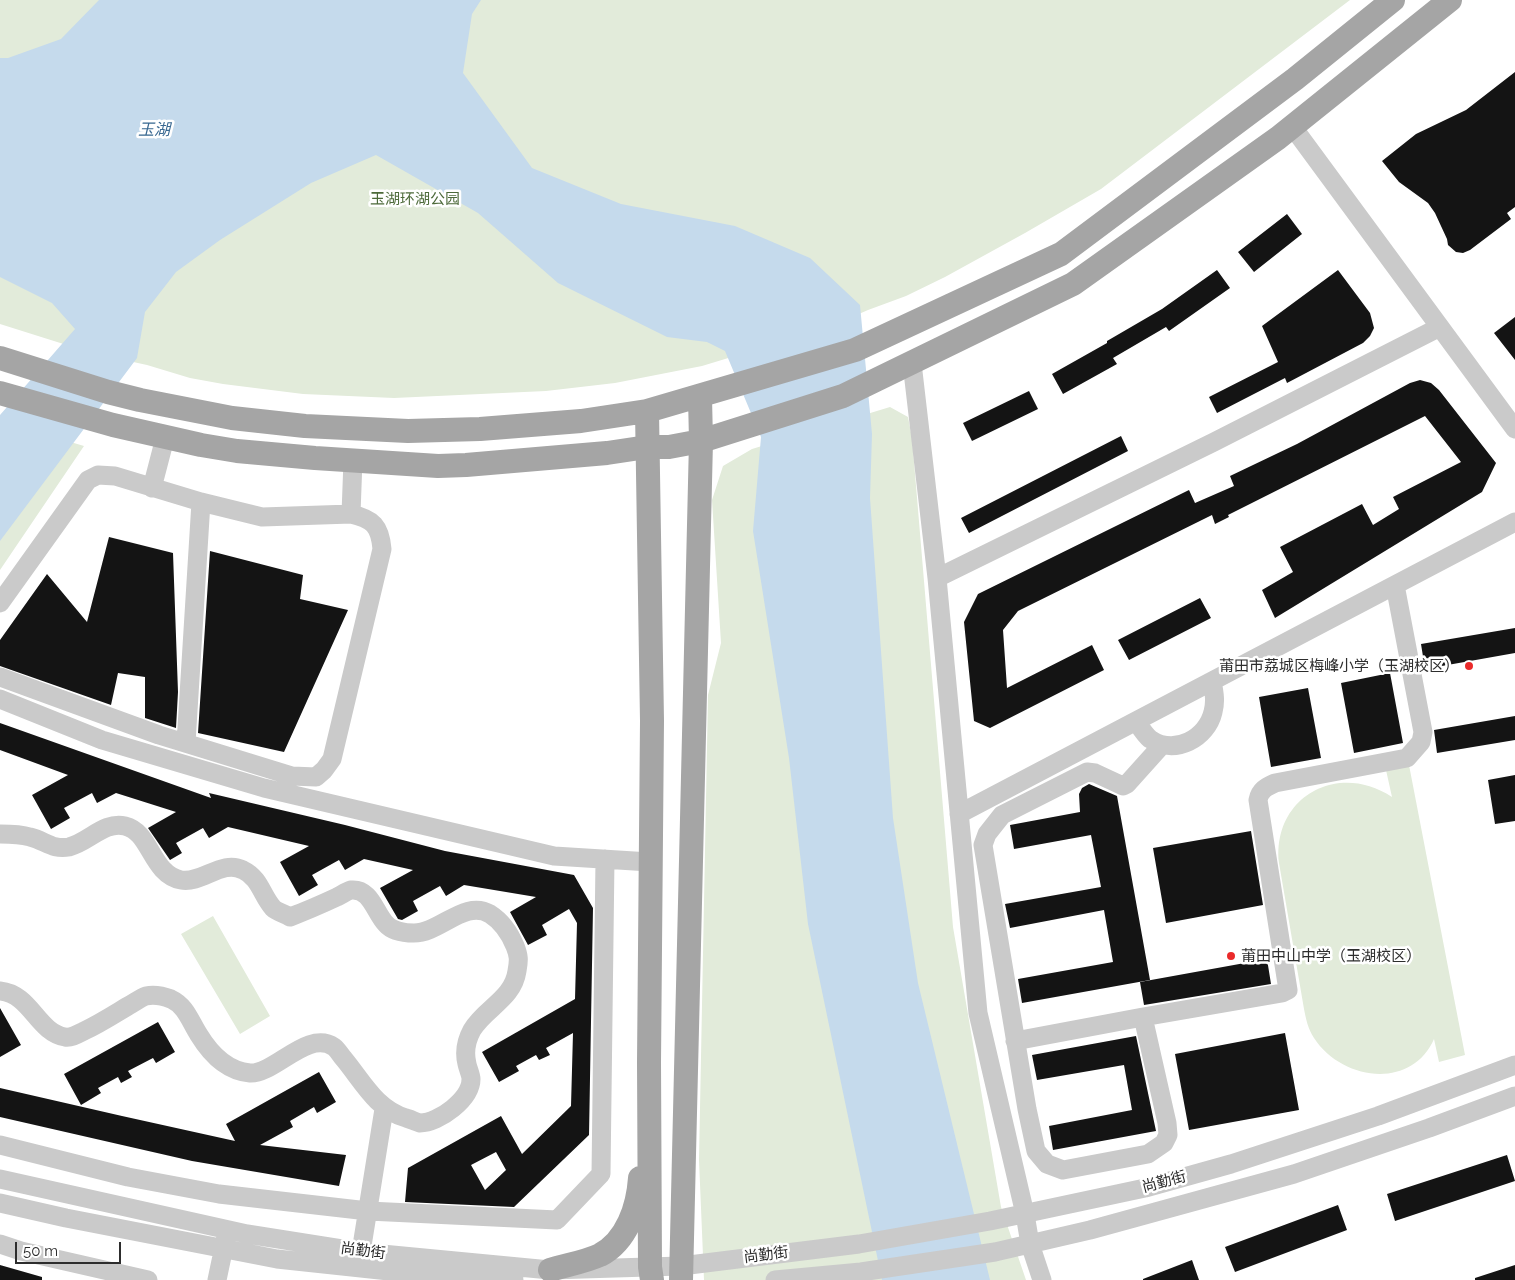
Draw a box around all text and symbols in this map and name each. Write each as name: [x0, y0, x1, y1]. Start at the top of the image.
water label: 玉湖: [138, 120, 170, 140]
park label: 玉湖环湖公园: [370, 190, 460, 208]
place label: 莆田市荔城区梅峰小学（玉湖校区）: [1219, 657, 1459, 675]
marker: 莆田市荔城区梅峰小学（玉湖校区）: [1463, 660, 1475, 672]
place label: 莆田中山中学（玉湖校区）: [1241, 947, 1421, 965]
marker: 莆田中山中学（玉湖校区）: [1225, 950, 1237, 962]
street label: 尚勤街: [1140, 1167, 1188, 1197]
scale bar: [18, 1232, 124, 1264]
street label: 尚勤街: [340, 1239, 386, 1263]
text: 50 m: [23, 1242, 58, 1260]
street label: 尚勤街: [743, 1243, 789, 1267]

